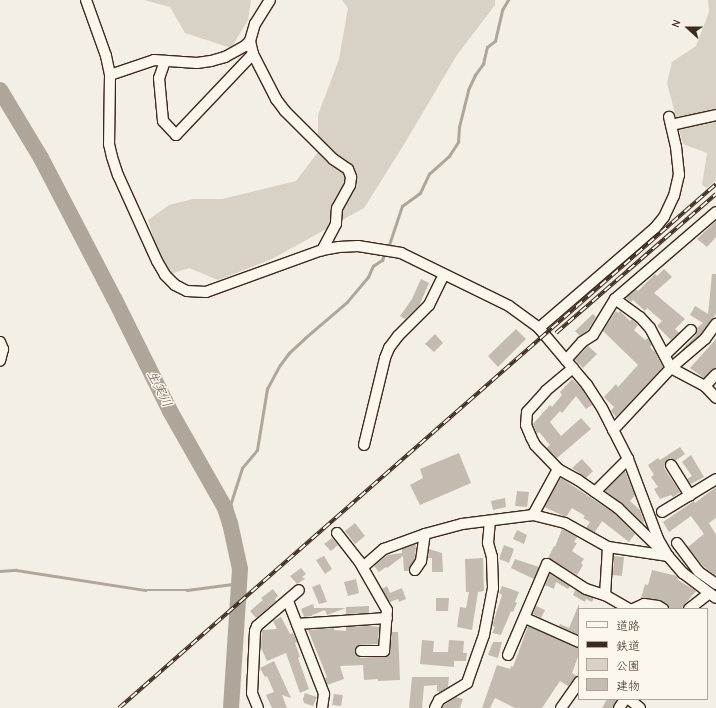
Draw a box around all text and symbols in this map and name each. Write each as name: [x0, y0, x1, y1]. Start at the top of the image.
north arrow: [668, 8, 708, 48]
text: N: [669, 18, 684, 29]
water label: 生実川: [143, 368, 175, 410]
legend: [578, 608, 708, 700]
text: 道路: [616, 619, 640, 633]
text: 鉄道: [616, 639, 640, 653]
text: 公園: [616, 659, 640, 673]
text: 建物: [616, 679, 640, 693]

